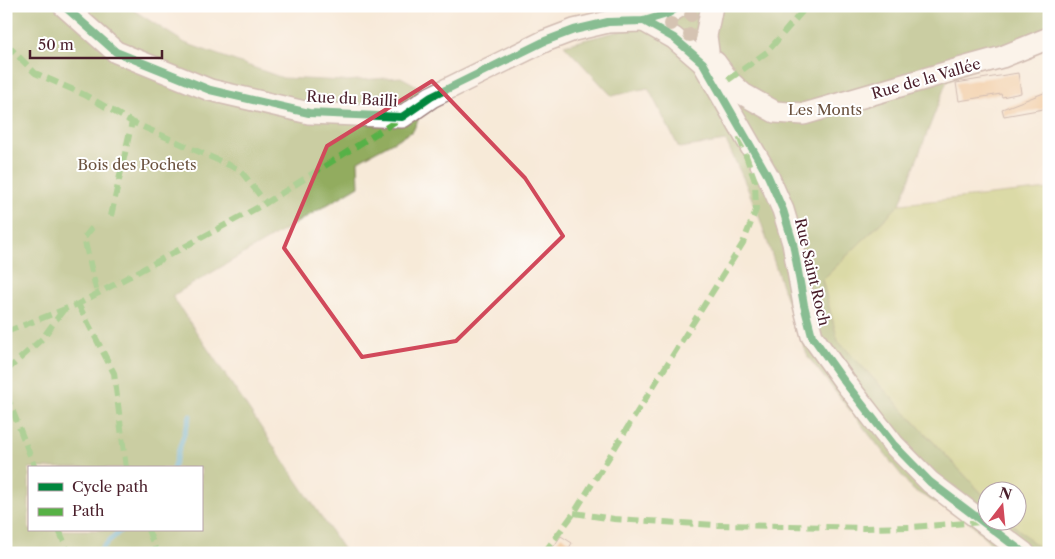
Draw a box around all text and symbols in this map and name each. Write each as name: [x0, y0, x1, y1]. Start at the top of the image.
scale bar: [30, 28, 162, 60]
text: 50 m: [38, 35, 74, 54]
street label: Rue de la Vallée: [869, 54, 983, 103]
street label: Rue du Bailli: [306, 87, 399, 110]
park label: Les Monts: [788, 100, 862, 119]
park label: Bois des Pochets: [77, 155, 197, 174]
street label: Rue Saint Roch: [791, 216, 834, 328]
legend: [28, 466, 202, 532]
text: Cycle path: [72, 477, 149, 496]
north arrow: [978, 482, 1028, 532]
text: N: [997, 483, 1014, 504]
text: Path: [72, 501, 105, 520]

